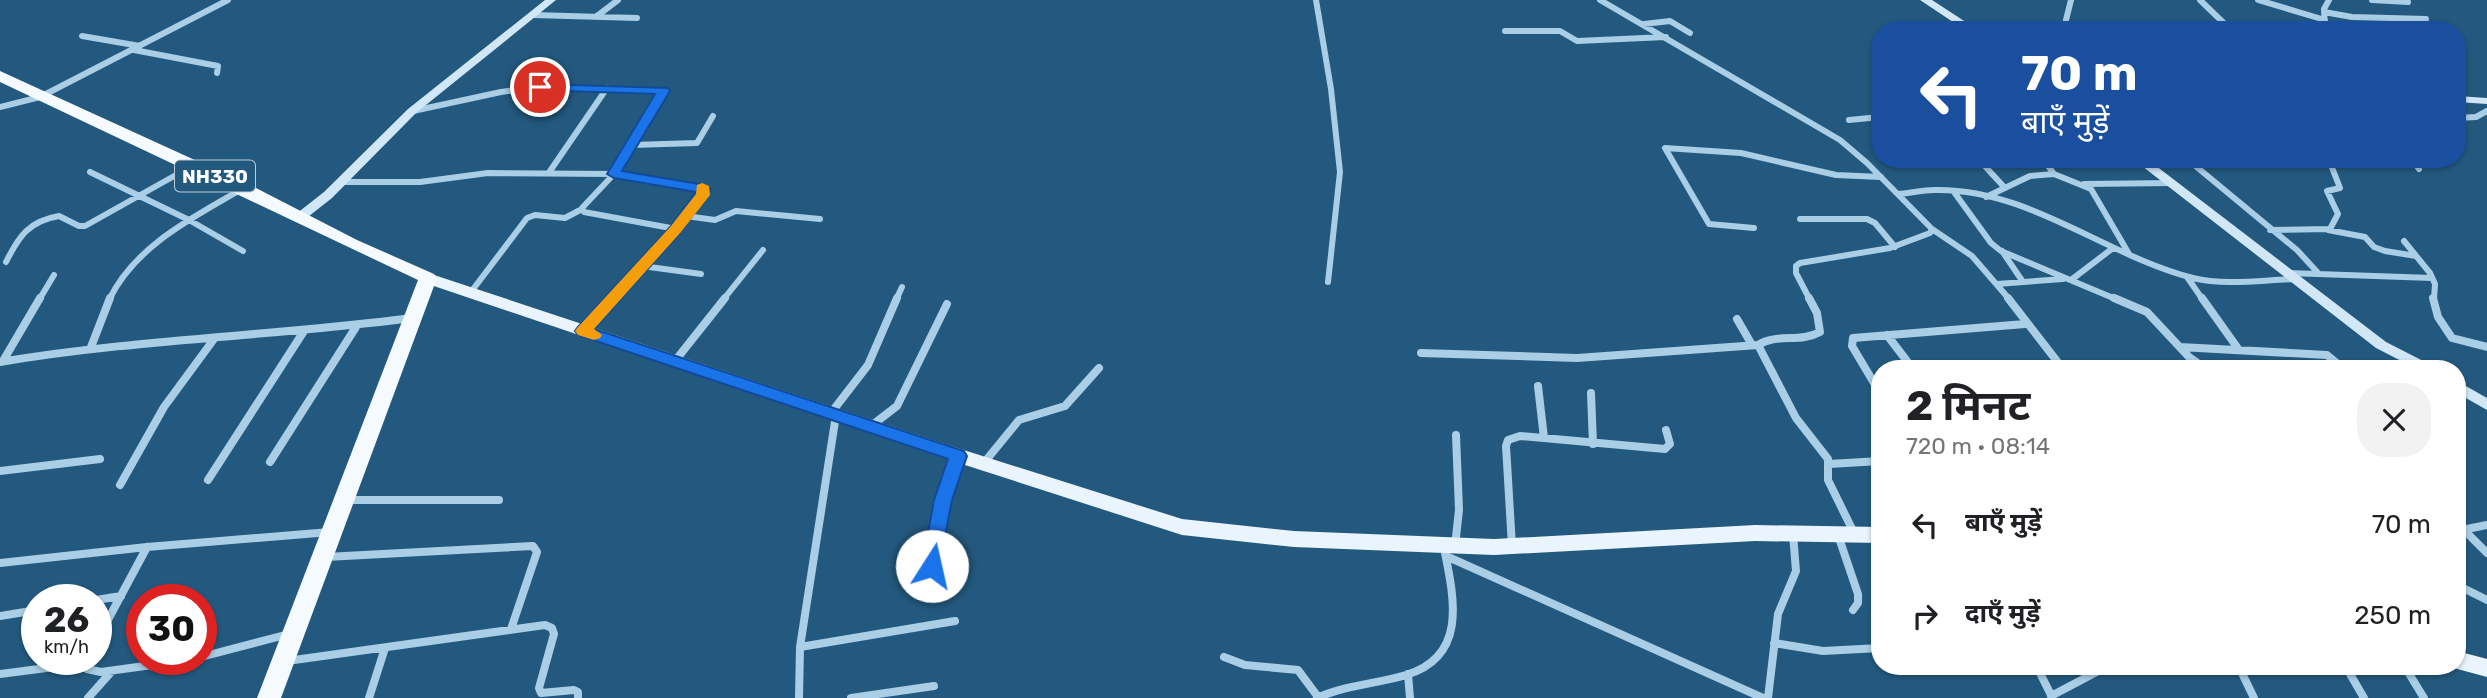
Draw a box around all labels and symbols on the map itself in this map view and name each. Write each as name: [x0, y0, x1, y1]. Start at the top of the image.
pin: [510, 57, 570, 117]
road number: NH330: [175, 160, 255, 192]
position arrow: [895, 529, 969, 603]
speed limit sign: 30: [126, 584, 217, 675]

